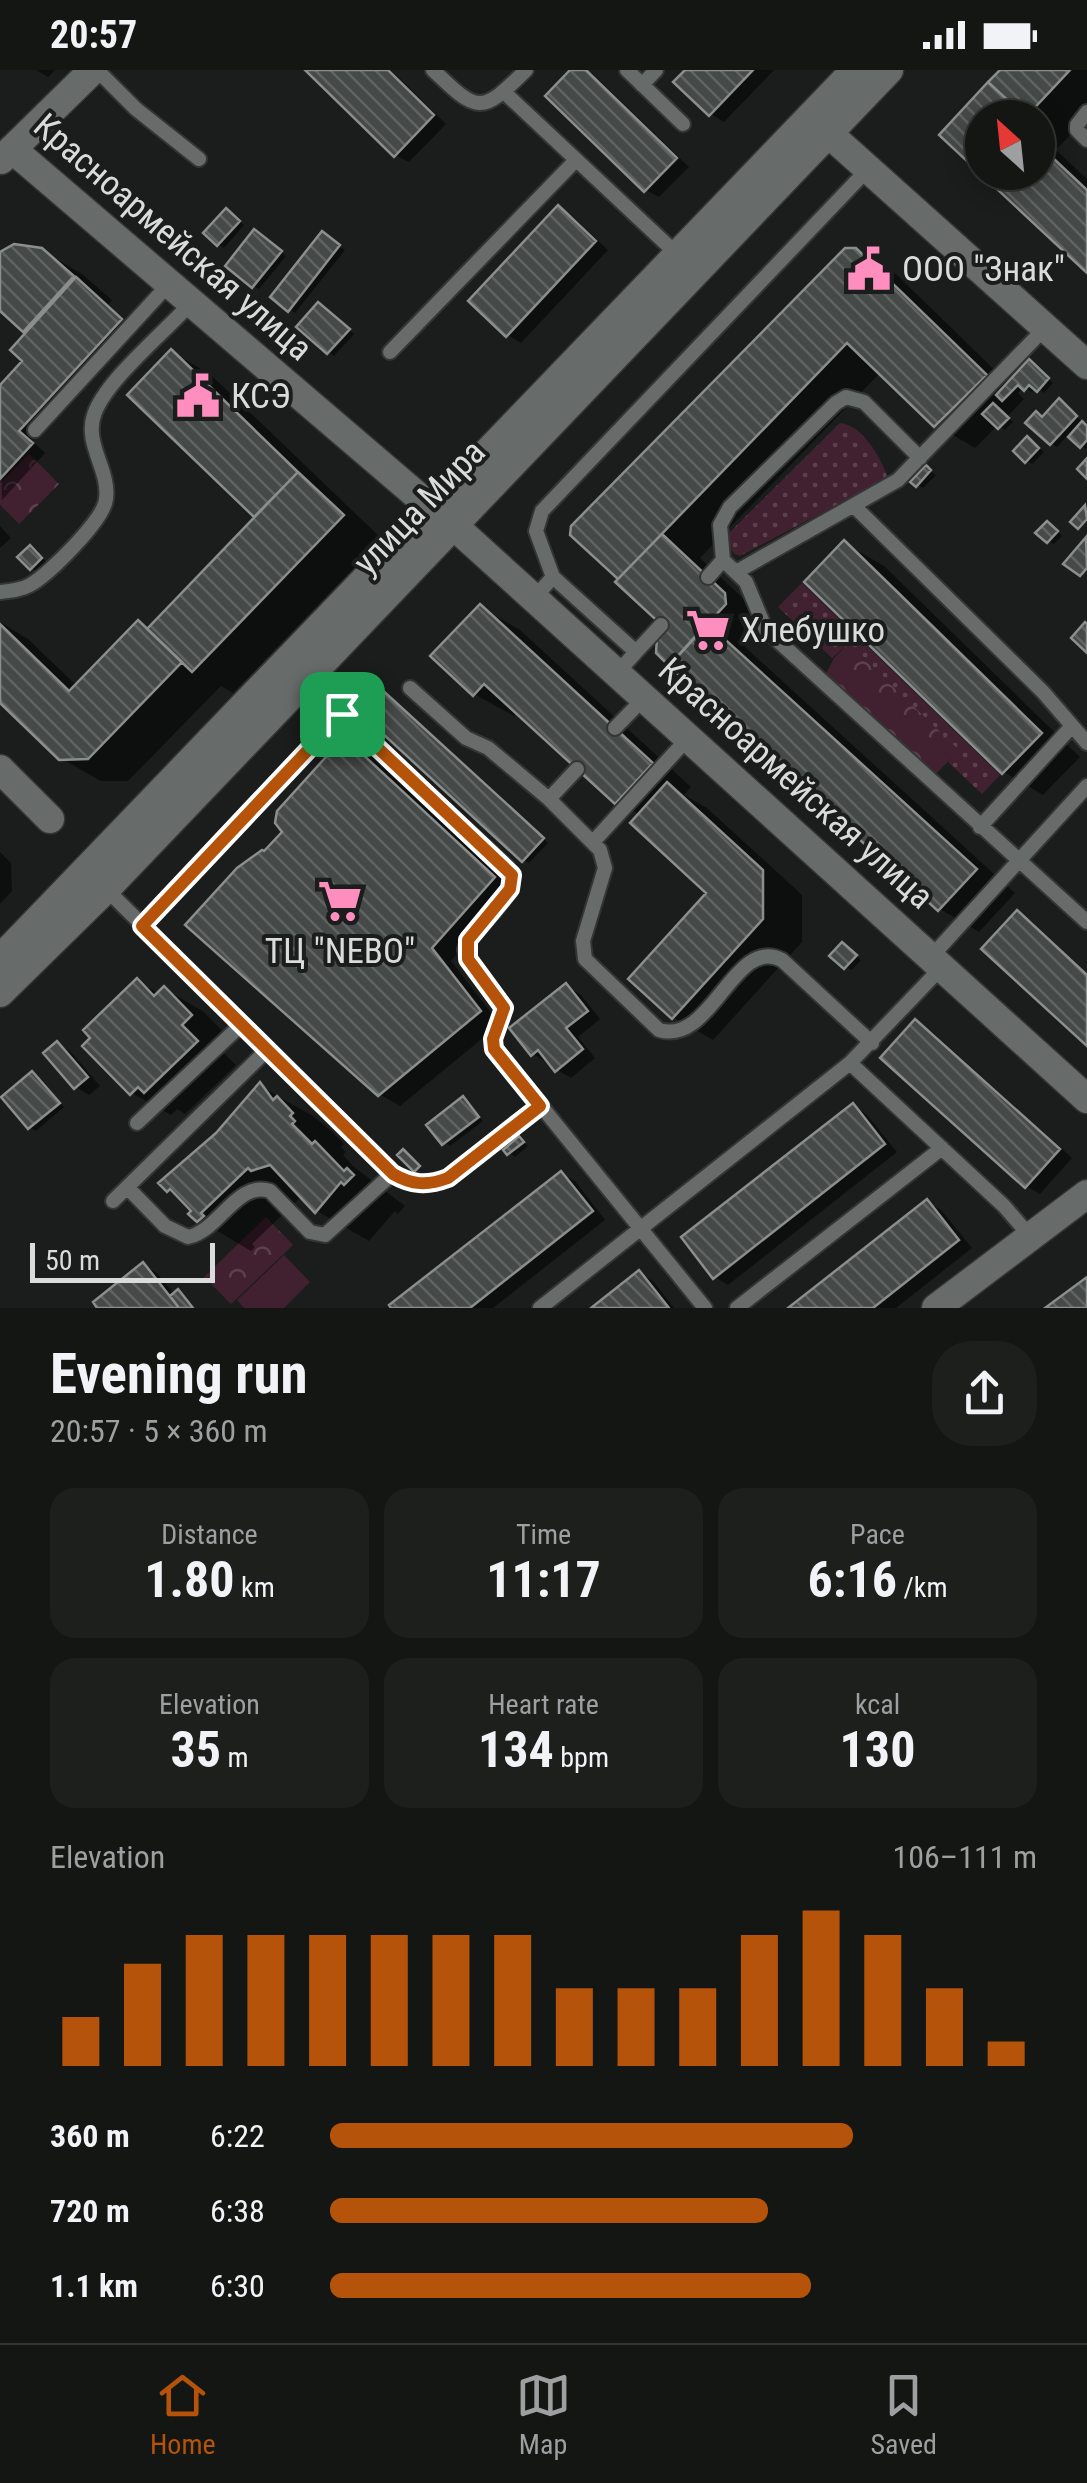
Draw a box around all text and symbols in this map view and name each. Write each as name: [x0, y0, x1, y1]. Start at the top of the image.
text: 20:57: [50, 13, 137, 57]
north arrow: [965, 100, 1055, 190]
map controls: [965, 100, 1055, 190]
street label: Красноармейская улица: [25, 105, 320, 369]
public building icon: ООО "Знак": [845, 245, 893, 293]
place label: ООО "Знак": [902, 249, 1065, 290]
public building icon: КСЭ: [174, 372, 222, 420]
place label: КСЭ: [231, 376, 291, 417]
street label: улица Мира: [345, 432, 494, 583]
supermarket icon: Хлебушко: [684, 606, 732, 654]
place label: Хлебушко: [741, 610, 885, 651]
street label: Красноармейская улица: [650, 649, 941, 917]
pin: [300, 672, 385, 757]
icon: arrive: [315, 687, 370, 742]
supermarket icon: ТЦ "NEBO": [316, 877, 364, 925]
place label: ТЦ "NEBO": [265, 931, 415, 972]
scale bar: [30, 1238, 215, 1282]
text: 50 m: [45, 1244, 100, 1277]
button: share: [932, 1341, 1037, 1446]
text: Evening run: [50, 1342, 308, 1406]
text: 20:57 · 5 × 360 m: [50, 1412, 268, 1450]
text: Distance: [161, 1518, 258, 1551]
text: Time: [516, 1518, 571, 1551]
text: Pace: [850, 1518, 905, 1551]
text: 1.80: [144, 1551, 235, 1609]
text: 11:17: [486, 1551, 601, 1609]
text: 6:16: [807, 1551, 897, 1609]
text: km: [235, 1571, 275, 1604]
text: /km: [897, 1571, 948, 1604]
text: Elevation: [159, 1688, 260, 1721]
text: Heart rate: [488, 1688, 599, 1721]
text: kcal: [855, 1688, 900, 1721]
text: 35: [170, 1721, 221, 1779]
text: 134: [478, 1721, 554, 1779]
text: 130: [840, 1721, 915, 1779]
text: m: [221, 1741, 249, 1774]
text: bpm: [554, 1741, 609, 1774]
text: Elevation: [50, 1838, 165, 1876]
text: 106–111 m: [892, 1838, 1037, 1876]
text: 360 m: [50, 2117, 130, 2155]
text: 6:22: [210, 2117, 265, 2155]
text: 720 m: [50, 2192, 130, 2230]
text: 6:38: [210, 2192, 265, 2230]
text: 1.1 km: [50, 2267, 138, 2305]
text: 6:30: [210, 2267, 265, 2305]
tab: Home: [150, 2368, 216, 2461]
tab: Map: [516, 2368, 571, 2461]
tab: Saved: [870, 2368, 937, 2461]

